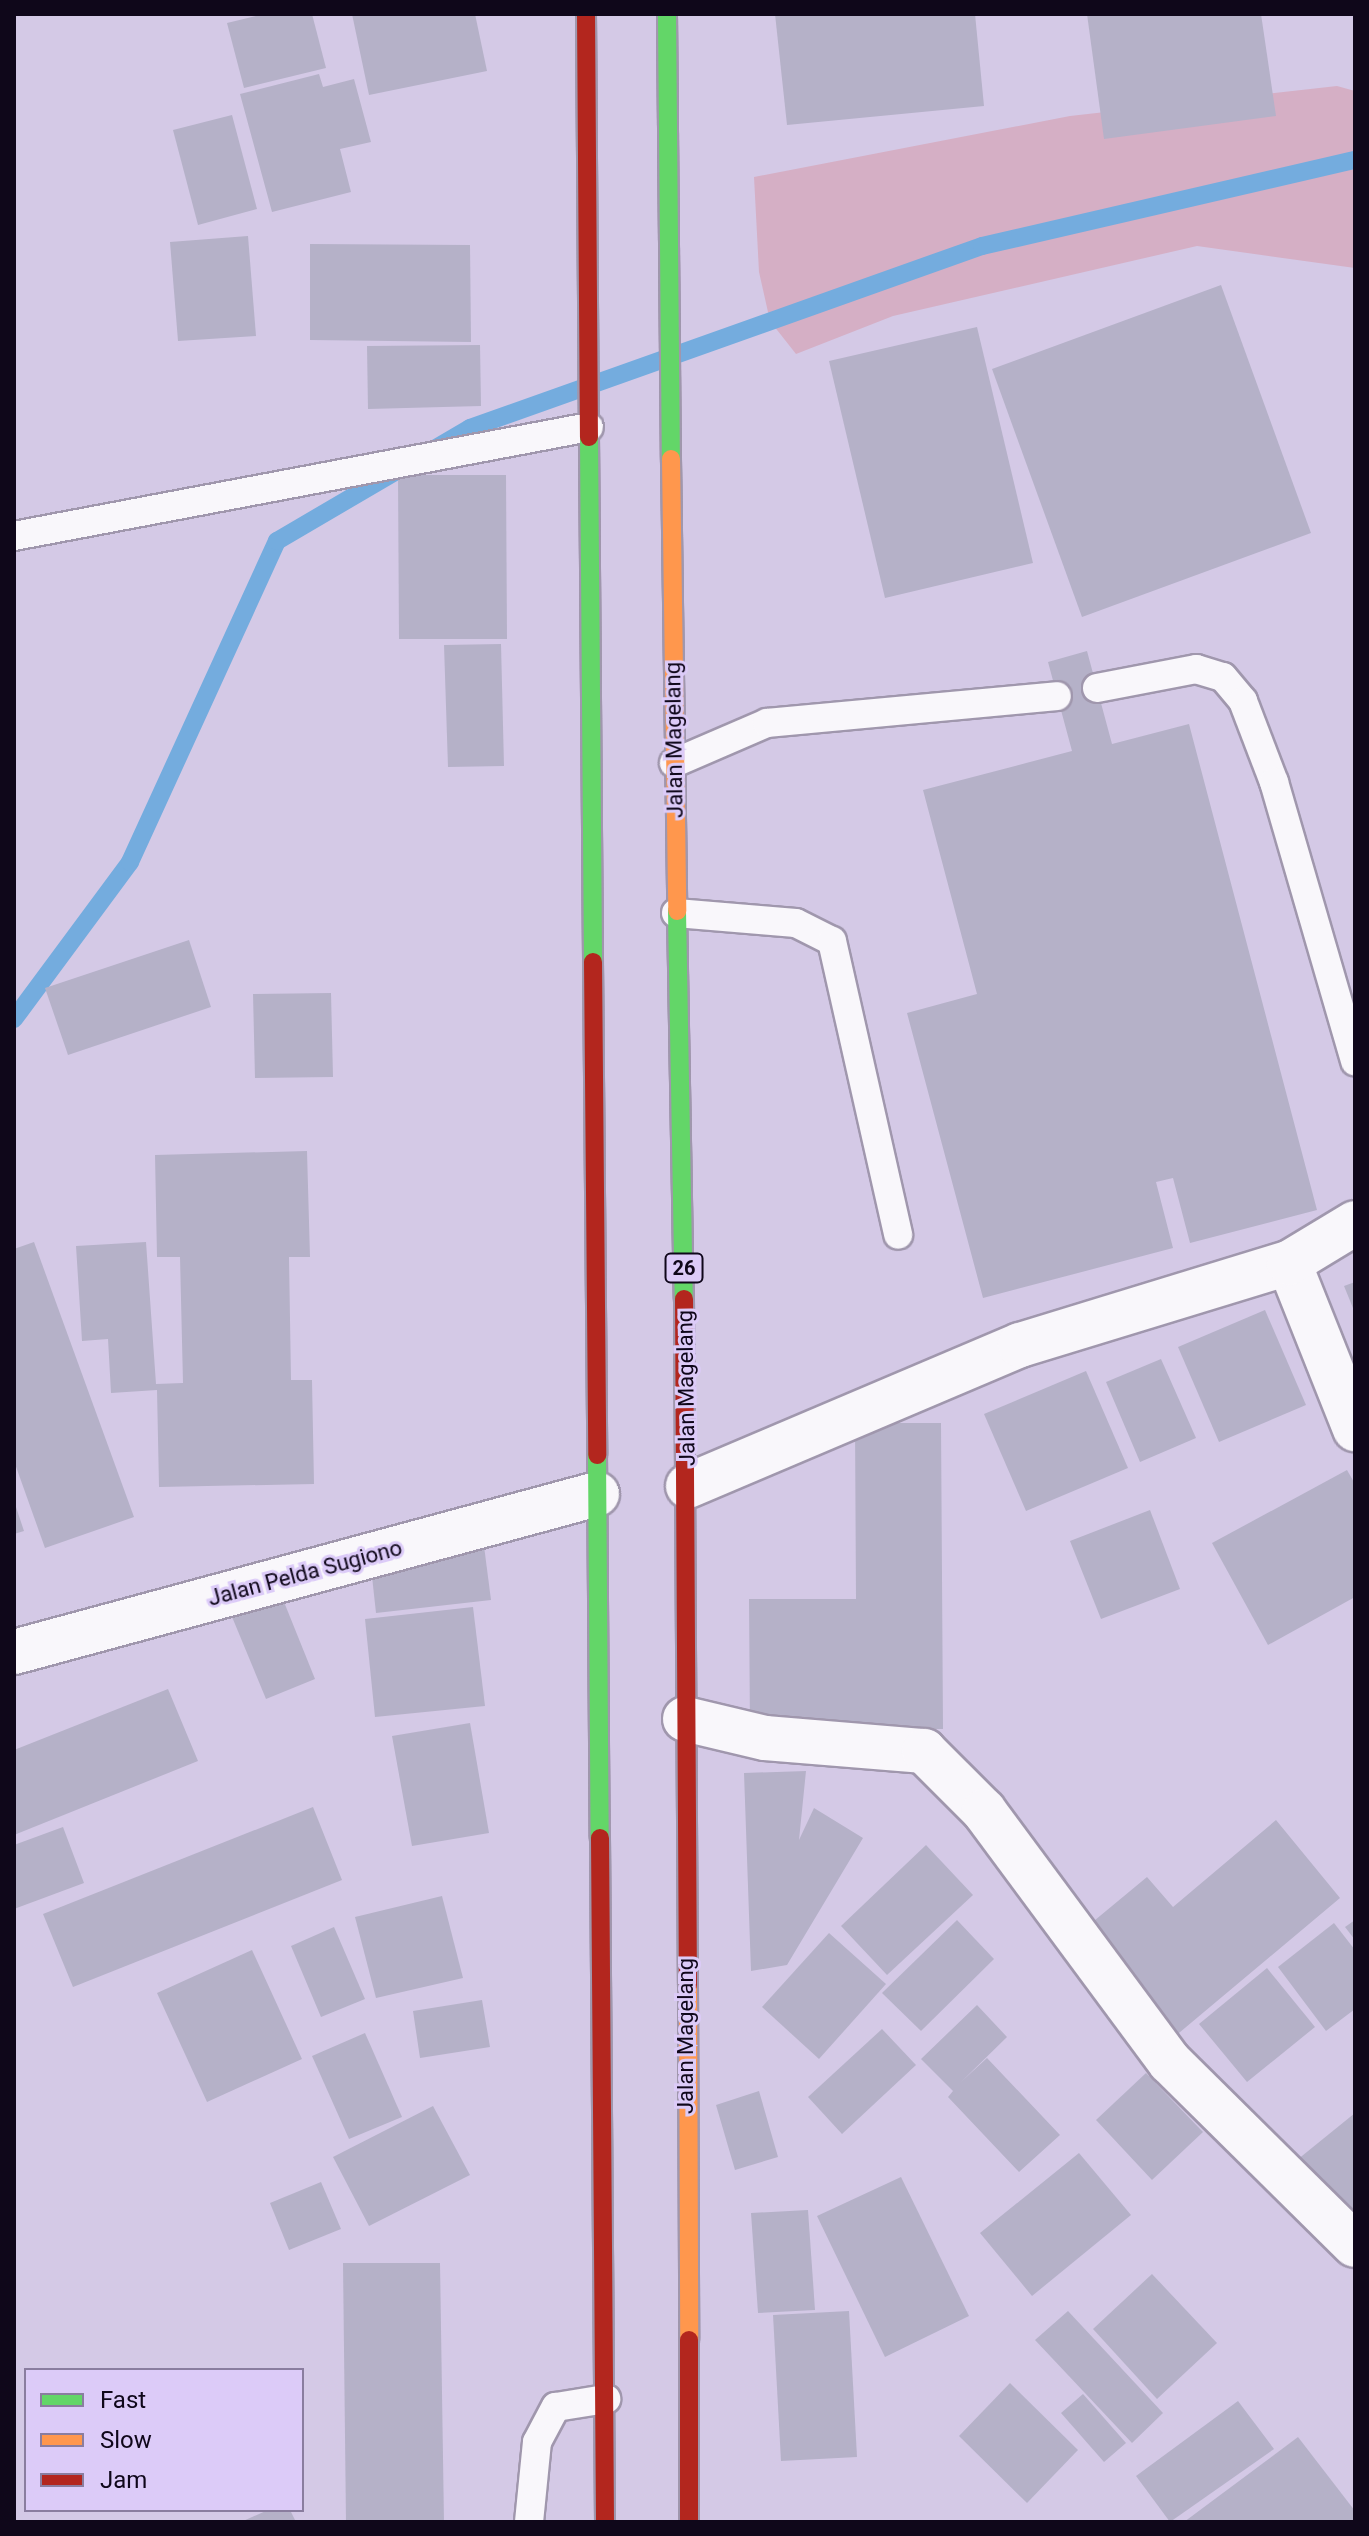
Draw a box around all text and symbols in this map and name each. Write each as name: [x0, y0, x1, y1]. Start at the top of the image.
street label: Jalan Magelang: [659, 662, 689, 818]
road number: 26: [664, 1252, 704, 1284]
street label: Jalan Magelang: [671, 1310, 701, 1466]
street label: Jalan Pelda Sugiono: [205, 1534, 405, 1612]
street label: Jalan Magelang: [673, 1958, 699, 2114]
legend: [24, 2368, 304, 2512]
text: Fast: [100, 2386, 146, 2414]
text: Slow: [100, 2426, 152, 2454]
text: Jam: [100, 2466, 147, 2494]

